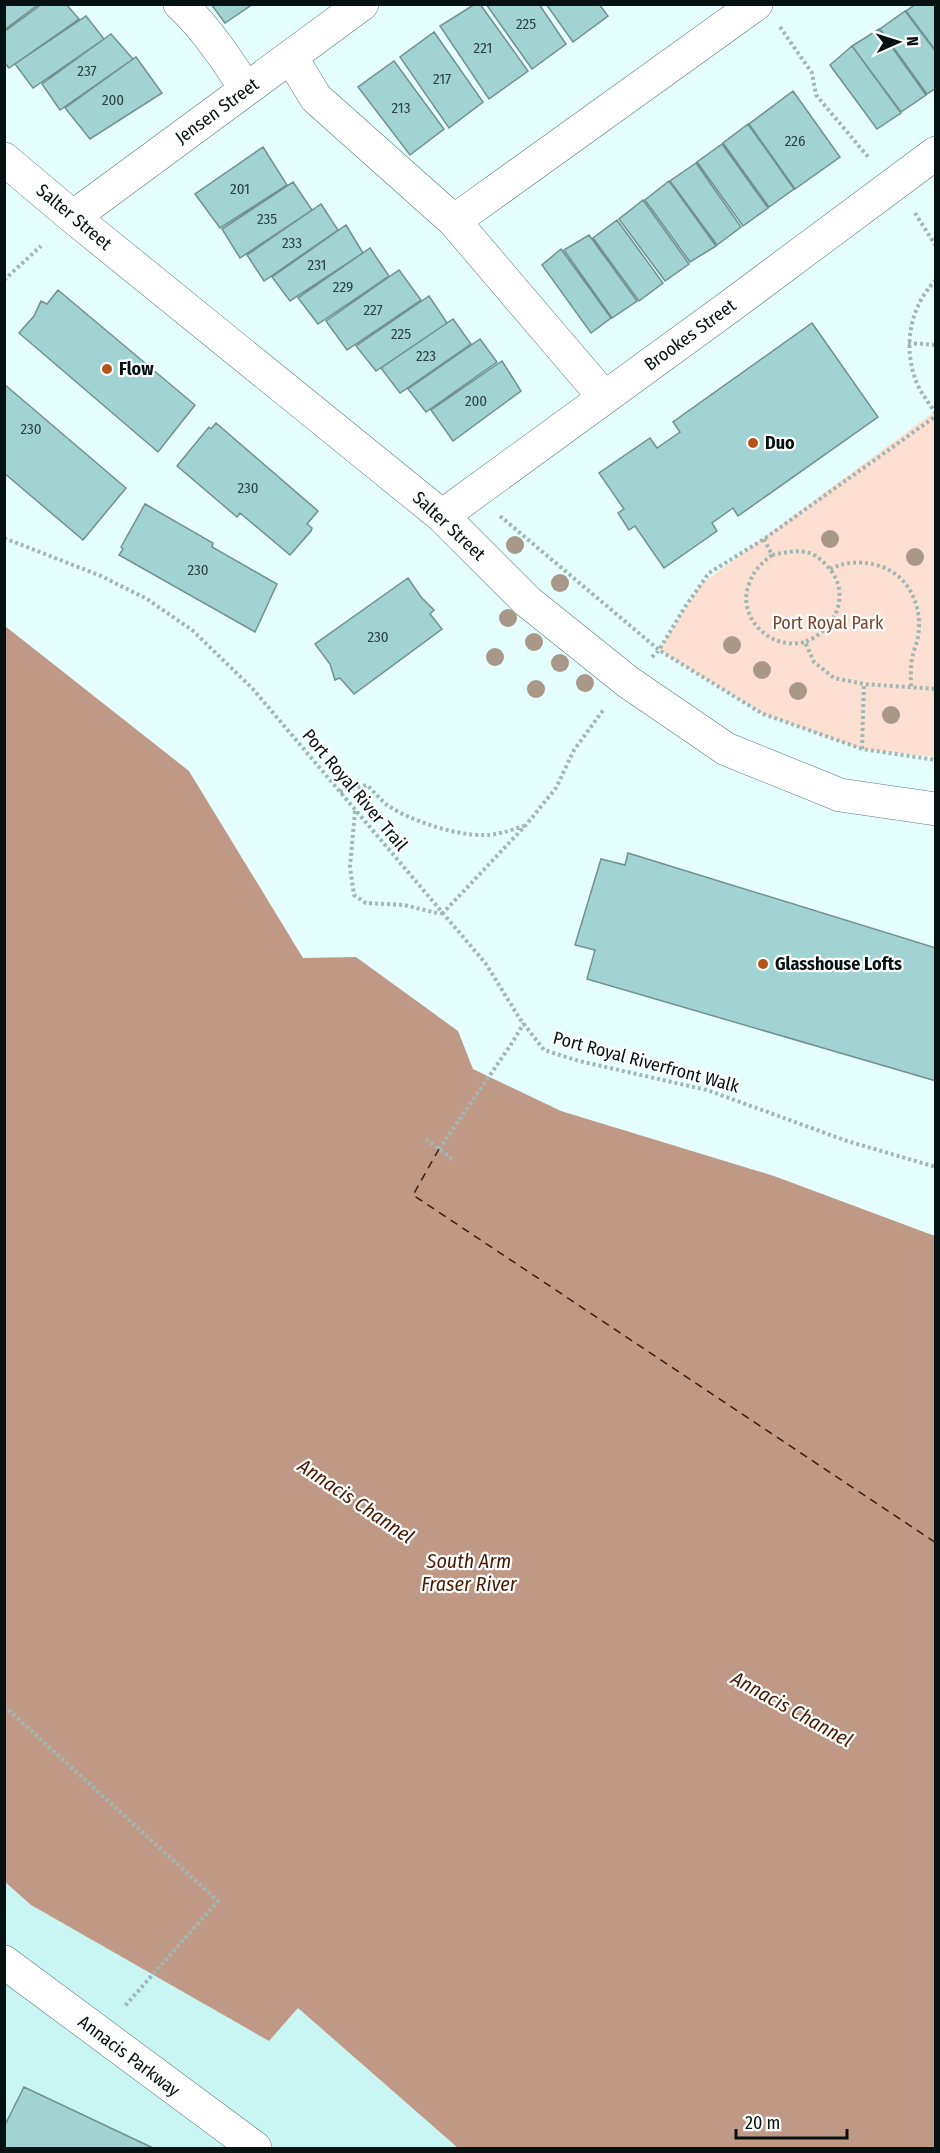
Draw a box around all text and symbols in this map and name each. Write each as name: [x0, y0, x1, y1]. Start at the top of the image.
north arrow: [868, 12, 928, 72]
house number: 225: [516, 15, 536, 33]
text: N: [903, 36, 922, 47]
house number: 221: [474, 39, 492, 57]
house number: 237: [77, 62, 97, 80]
house number: 217: [433, 70, 451, 88]
street label: Jensen Street: [171, 73, 263, 149]
house number: 200: [102, 91, 124, 109]
house number: 213: [392, 99, 411, 117]
house number: 226: [785, 132, 805, 150]
street label: Salter Street: [32, 179, 116, 255]
house number: 201: [230, 180, 250, 198]
house number: 235: [257, 210, 277, 228]
house number: 233: [282, 234, 302, 252]
house number: 231: [308, 256, 326, 274]
house number: 229: [333, 278, 353, 296]
street label: Brookes Street: [640, 294, 740, 376]
house number: 227: [363, 301, 383, 319]
house number: 225: [391, 325, 411, 343]
house number: 223: [416, 347, 436, 365]
place label: Flow: [119, 358, 154, 380]
marker: Flow: [100, 362, 114, 376]
house number: 200: [465, 392, 487, 410]
house number: 230: [20, 420, 42, 438]
place label: Duo: [765, 432, 795, 454]
marker: Duo: [746, 436, 760, 450]
house number: 230: [237, 479, 259, 497]
street label: Salter Street: [408, 487, 490, 565]
house number: 230: [187, 561, 209, 579]
park label: Port Royal Park: [772, 612, 884, 634]
house number: 230: [367, 628, 389, 646]
street label: Port Royal River Trail: [298, 725, 413, 856]
place label: Glasshouse Lofts: [775, 953, 902, 975]
marker: Glasshouse Lofts: [756, 957, 770, 971]
street label: Port Royal Riverfront Walk: [551, 1027, 742, 1098]
water label: Annacis Channel: [293, 1453, 419, 1549]
water label: South Arm Fraser River: [421, 1549, 518, 1596]
water label: Annacis Channel: [726, 1665, 857, 1752]
street label: Annacis Parkway: [74, 2011, 184, 2101]
scale bar: [736, 2102, 847, 2140]
text: 20 m: [745, 2112, 780, 2134]

